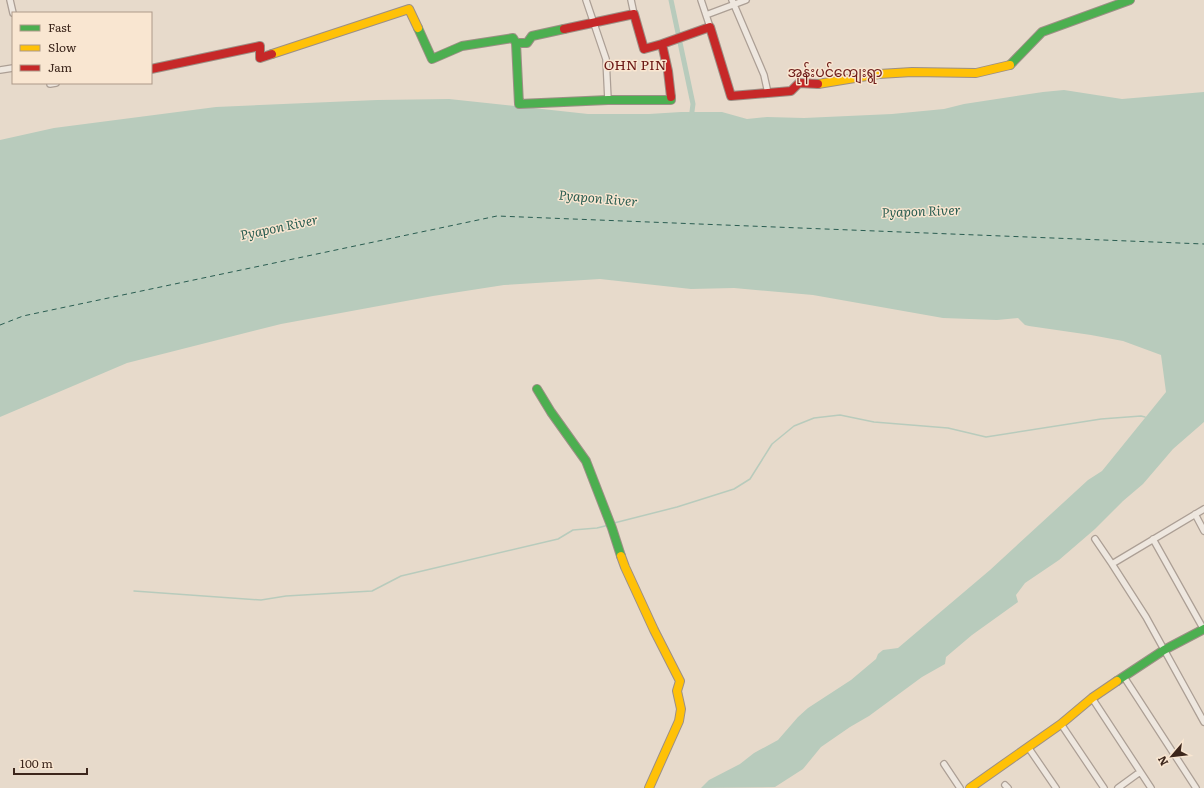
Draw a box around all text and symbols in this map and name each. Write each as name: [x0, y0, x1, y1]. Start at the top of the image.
legend: [12, 12, 152, 84]
text: Fast: [48, 18, 72, 36]
text: Slow: [48, 38, 77, 56]
district label: OHN PIN: [604, 54, 666, 74]
text: Jam: [48, 58, 73, 76]
district label: အုန်းပင်ကျေးရွာ: [787, 61, 883, 84]
water label: Pyapon River: [558, 185, 638, 210]
water label: Pyapon River: [881, 200, 961, 221]
water label: Pyapon River: [238, 209, 320, 244]
north arrow: [1152, 736, 1192, 776]
scale bar: [14, 750, 87, 776]
text: N: [1153, 753, 1172, 769]
text: 100 m: [20, 754, 53, 772]

